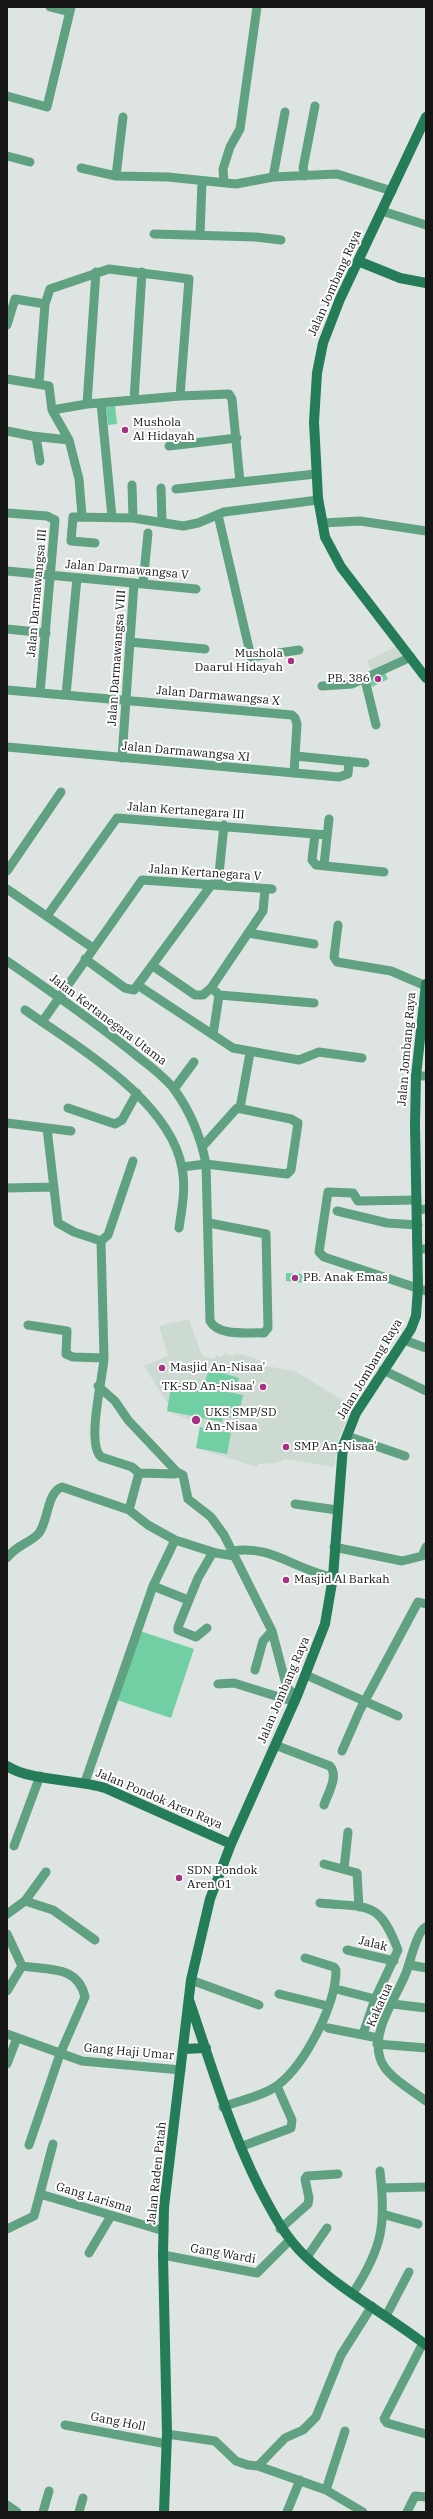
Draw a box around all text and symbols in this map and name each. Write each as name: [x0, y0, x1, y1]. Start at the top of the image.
street label: Jalan Jombang Raya: [305, 228, 365, 338]
place label: Mushola Al Hidayah: [133, 416, 195, 444]
marker: Mushola Al Hidayah: [120, 425, 130, 435]
street label: Jalan Darmawangsa III: [24, 528, 50, 658]
street label: Jalan Darmawangsa V: [65, 557, 189, 583]
street label: Jalan Darmawangsa VIII: [105, 589, 129, 727]
place label: Mushola Daarul Hidayah: [195, 647, 283, 675]
marker: Mushola Daarul Hidayah: [286, 656, 296, 666]
place label: PB. 386: [327, 672, 370, 686]
marker: PB. 386: [373, 674, 383, 684]
street label: Jalan Darmawangsa X: [156, 683, 280, 709]
street label: Jalan Darmawangsa XI: [122, 739, 250, 765]
street label: Jalan Kertanegara III: [127, 800, 245, 822]
street label: Jalan Kertanegara V: [148, 862, 262, 884]
street label: Jalan Kertanegara Utama: [47, 971, 169, 1069]
street label: Jalan Jombang Raya: [395, 991, 419, 1107]
place label: PB. Anak Emas: [303, 1271, 388, 1285]
marker: PB. Anak Emas: [290, 1273, 300, 1283]
street label: Jalan Jombang Raya: [334, 1316, 406, 1422]
place label: Masjid An-Nisaa': [170, 1361, 265, 1375]
marker: Masjid An-Nisaa': [157, 1363, 167, 1373]
place label: TK-SD An-Nisaa': [162, 1380, 255, 1394]
marker: TK-SD An-Nisaa': [258, 1382, 268, 1392]
place label: UKS SMP/SD An-Nisaa: [205, 1406, 276, 1434]
marker: UKS SMP/SD An-Nisaa: [190, 1414, 202, 1426]
place label: SMP An-Nisaa': [294, 1440, 377, 1454]
marker: SMP An-Nisaa': [281, 1442, 291, 1452]
place label: Masjid Al Barkah: [294, 1573, 390, 1587]
marker: Masjid Al Barkah: [281, 1575, 291, 1585]
street label: Jalan Jombang Raya: [255, 1635, 313, 1745]
street label: Jalan Pondok Aren Raya: [94, 1766, 224, 1832]
place label: SDN Pondok Aren 01: [187, 1864, 257, 1892]
marker: SDN Pondok Aren 01: [174, 1873, 184, 1883]
street label: Jalak: [357, 1933, 389, 1955]
street label: Kakatua: [364, 1981, 396, 2029]
street label: Gang Haji Umar: [83, 2041, 175, 2063]
street label: Jalan Raden Patah: [144, 2121, 170, 2225]
street label: Gang Larisma: [54, 2180, 134, 2216]
street label: Gang Wardi: [189, 2241, 257, 2267]
street label: Gang Holl: [89, 2410, 147, 2434]

